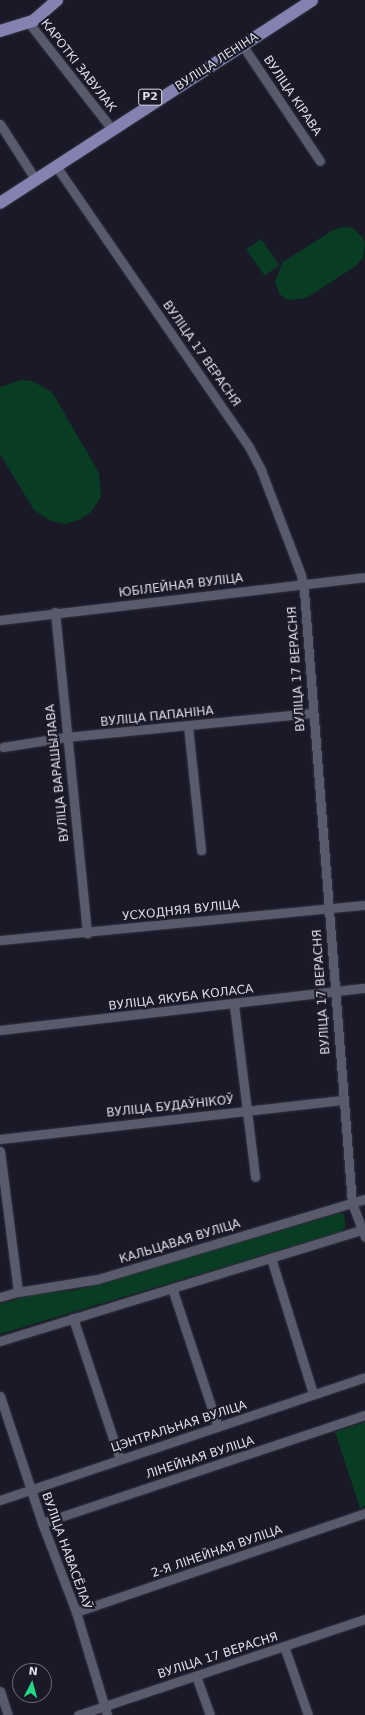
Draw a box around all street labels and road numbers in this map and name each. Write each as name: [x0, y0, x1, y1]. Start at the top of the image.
street label: КАРОТКІ ЗАВУЛАК: [37, 17, 119, 115]
street label: ВУЛІЦА ЛЕНІНА: [173, 30, 261, 94]
street label: ВУЛІЦА КІРАВА: [260, 53, 324, 139]
road number: Р2: [138, 88, 162, 106]
street label: ВУЛІЦА 17 ВЕРАСНЯ: [159, 298, 243, 410]
street label: ЮБІЛЕЙНАЯ ВУЛІЦА: [118, 571, 244, 601]
street label: ВУЛІЦА 17 ВЕРАСНЯ: [285, 606, 309, 732]
street label: ВУЛІЦА ВАРАШЫЛАВА: [44, 703, 72, 843]
street label: ВУЛІЦА ПАПАНІНА: [100, 704, 214, 730]
street label: УСХОДНЯЯ ВУЛІЦА: [122, 898, 240, 924]
street label: ВУЛІЦА 17 ВЕРАСНЯ: [310, 929, 334, 1055]
street label: ВУЛІЦА ЯКУБА КОЛАСА: [108, 982, 254, 1014]
street label: ВУЛІЦА БУДАЎНІКОЎ: [106, 1093, 234, 1121]
street label: КАЛЬЦАВАЯ ВУЛІЦА: [118, 1217, 242, 1267]
street label: ЦЭНТРАЛЬНАЯ ВУЛІЦА: [109, 1398, 249, 1456]
street label: ЛІНЕЙНАЯ ВУЛІЦА: [144, 1434, 256, 1482]
street label: ВУЛІЦА НАВАСЁЛАЎ: [38, 1490, 94, 1612]
street label: 2-Я ЛІНЕЙНАЯ ВУЛІЦА: [150, 1523, 284, 1581]
street label: ВУЛІЦА 17 ВЕРАСНЯ: [156, 1630, 280, 1682]

